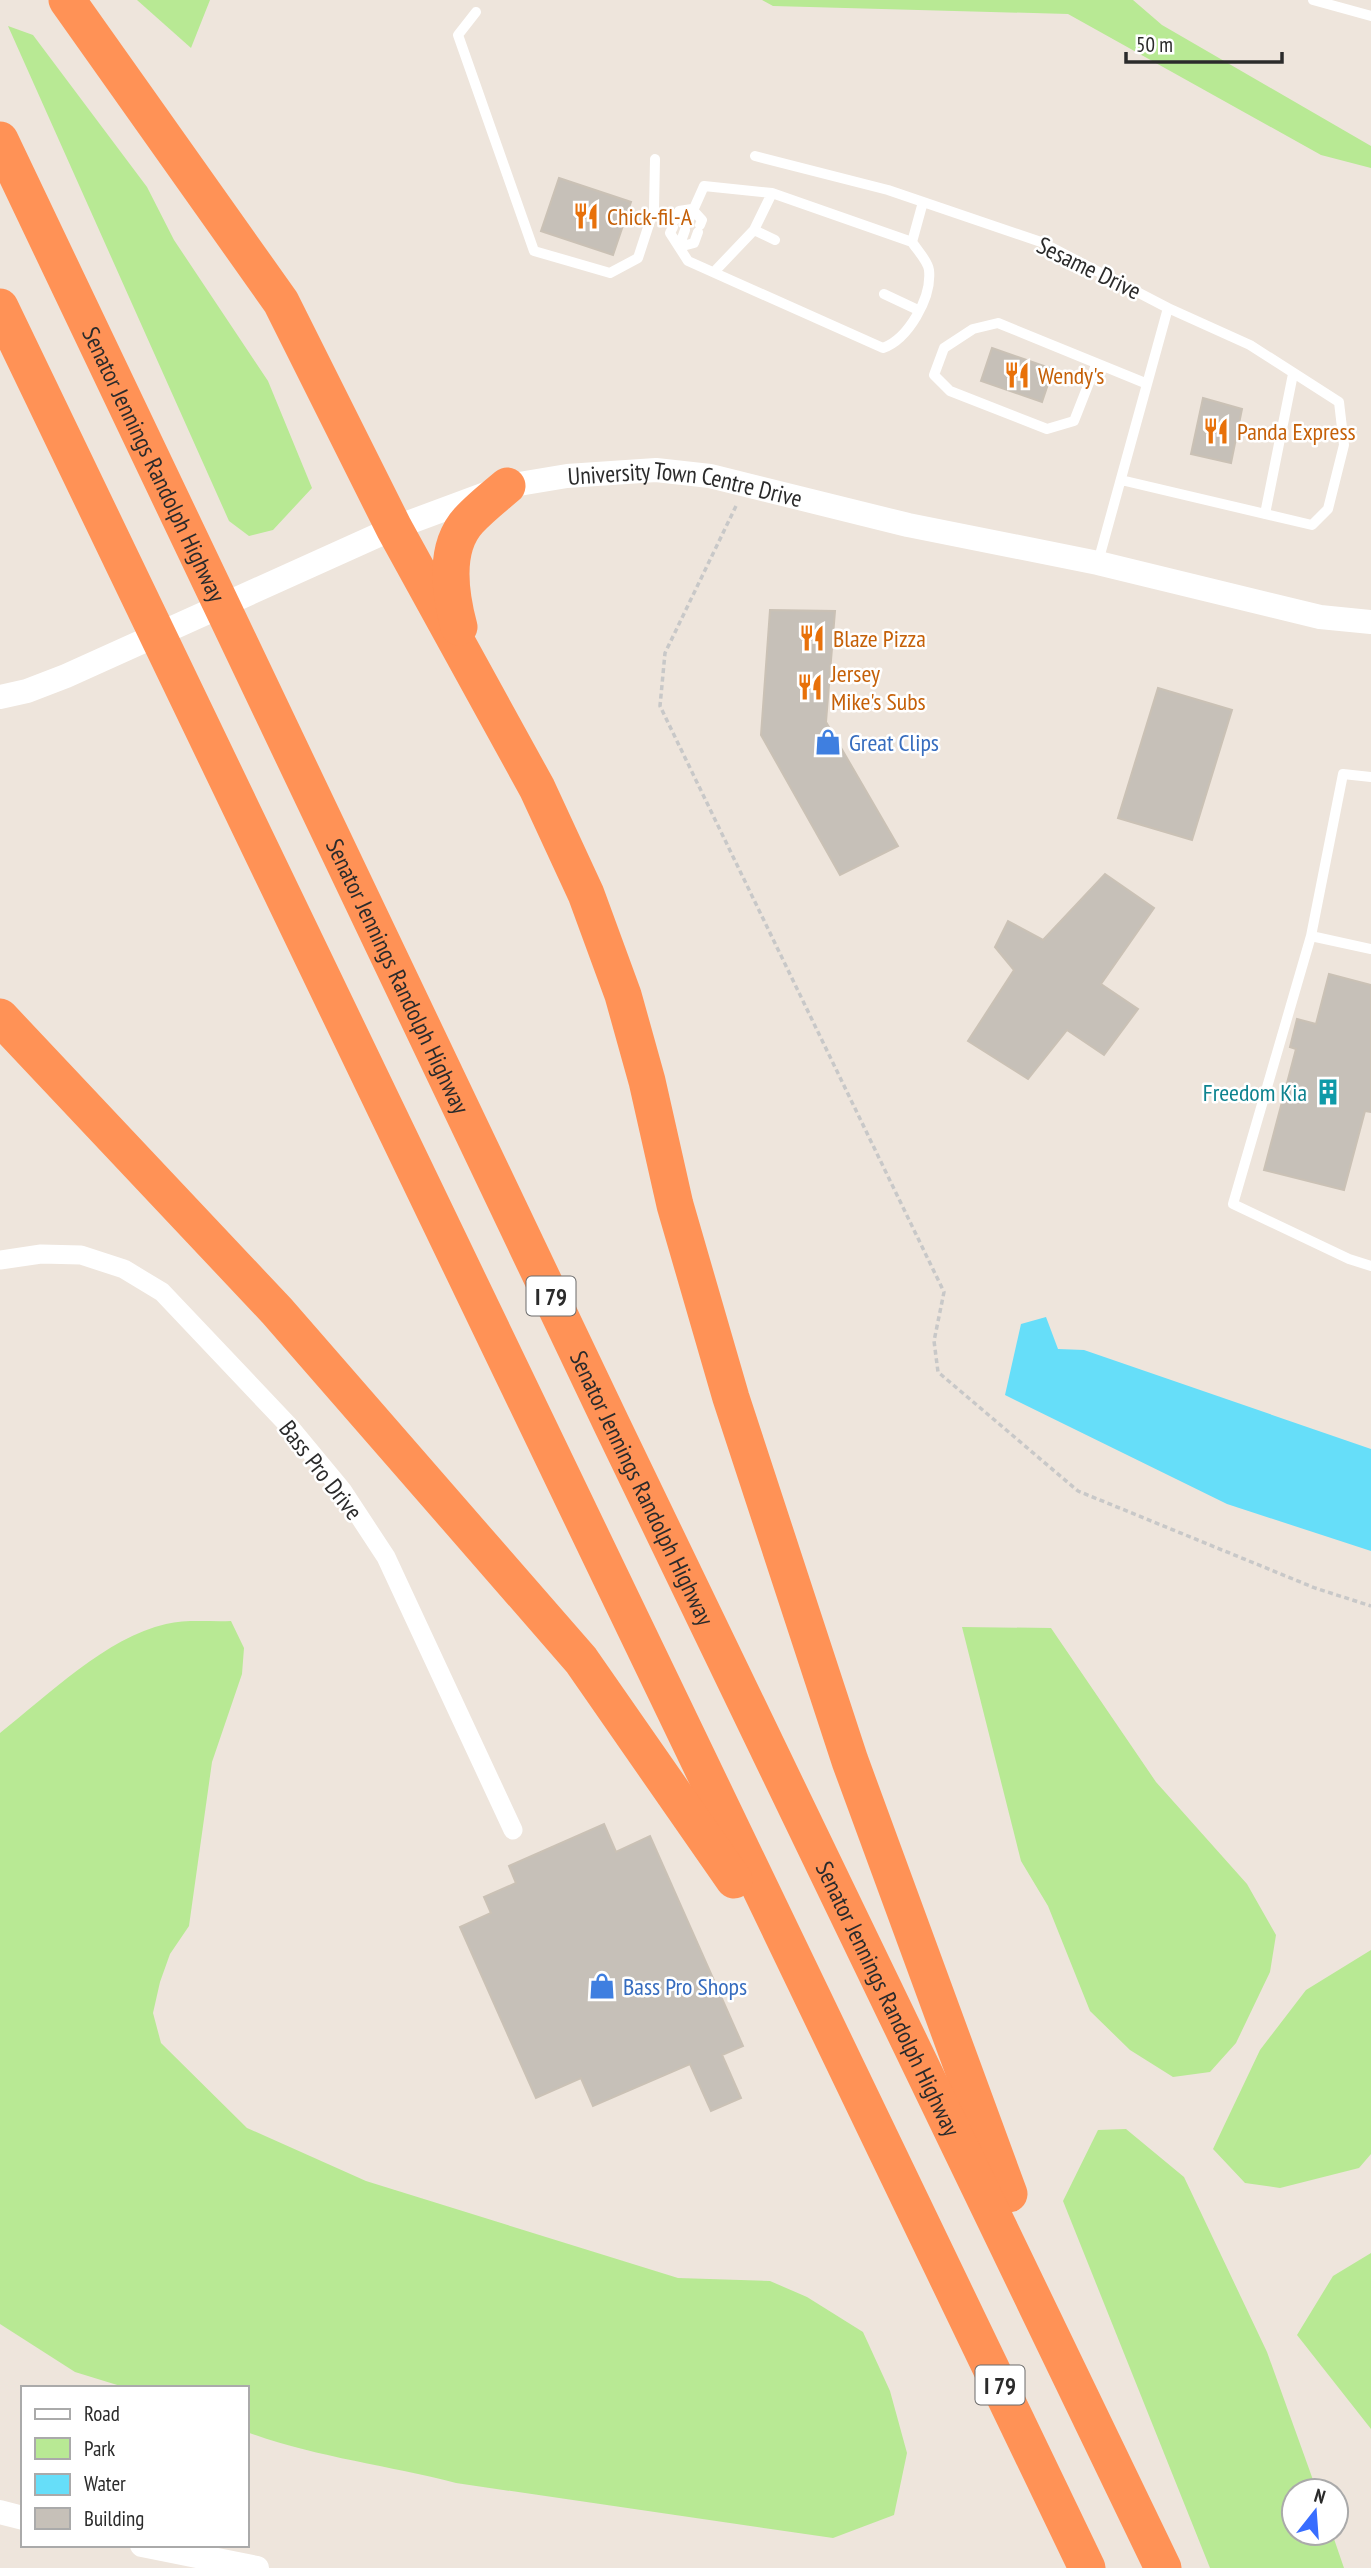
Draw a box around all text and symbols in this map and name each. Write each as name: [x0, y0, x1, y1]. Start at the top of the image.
scale bar: [1126, 21, 1282, 65]
text: 50 m: [1136, 31, 1173, 58]
restaurant icon: Chick-fil-A: [571, 201, 601, 231]
place label: Chick-fil-A: [607, 201, 693, 232]
street label: Sesame Drive: [1032, 229, 1146, 307]
street label: Senator Jennings Randolph Highway: [76, 322, 233, 607]
restaurant icon: Wendy's: [1002, 360, 1032, 390]
place label: Wendy's: [1038, 360, 1104, 391]
restaurant icon: Panda Express: [1201, 416, 1231, 446]
place label: Panda Express: [1237, 416, 1356, 447]
street label: University Town Centre Drive: [566, 454, 806, 514]
restaurant icon: Blaze Pizza: [797, 623, 827, 653]
place label: Blaze Pizza: [833, 623, 926, 654]
place label: Jersey Mike's Subs: [830, 658, 926, 717]
restaurant icon: Jersey Mike's Subs: [795, 672, 825, 702]
shop icon: Great Clips: [813, 727, 843, 757]
place label: Great Clips: [849, 727, 939, 758]
street label: Senator Jennings Randolph Highway: [319, 833, 477, 1119]
place label: Freedom Kia: [1203, 1077, 1307, 1108]
building icon: Freedom Kia: [1313, 1077, 1343, 1107]
road number: I 79: [526, 1276, 576, 1316]
street label: Senator Jennings Randolph Highway: [563, 1345, 722, 1630]
street label: Bass Pro Drive: [272, 1414, 370, 1526]
street label: Senator Jennings Randolph Highway: [809, 1856, 968, 2141]
shop icon: Bass Pro Shops: [587, 1971, 617, 2001]
place label: Bass Pro Shops: [623, 1971, 747, 2002]
road number: I 79: [976, 2366, 1024, 2404]
legend: [21, 2386, 248, 2547]
text: Road: [84, 2400, 120, 2427]
text: Park: [84, 2435, 115, 2462]
text: Water: [84, 2470, 126, 2497]
north arrow: [1280, 2477, 1350, 2547]
text: N: [1312, 2483, 1328, 2509]
text: Building: [84, 2505, 144, 2532]

